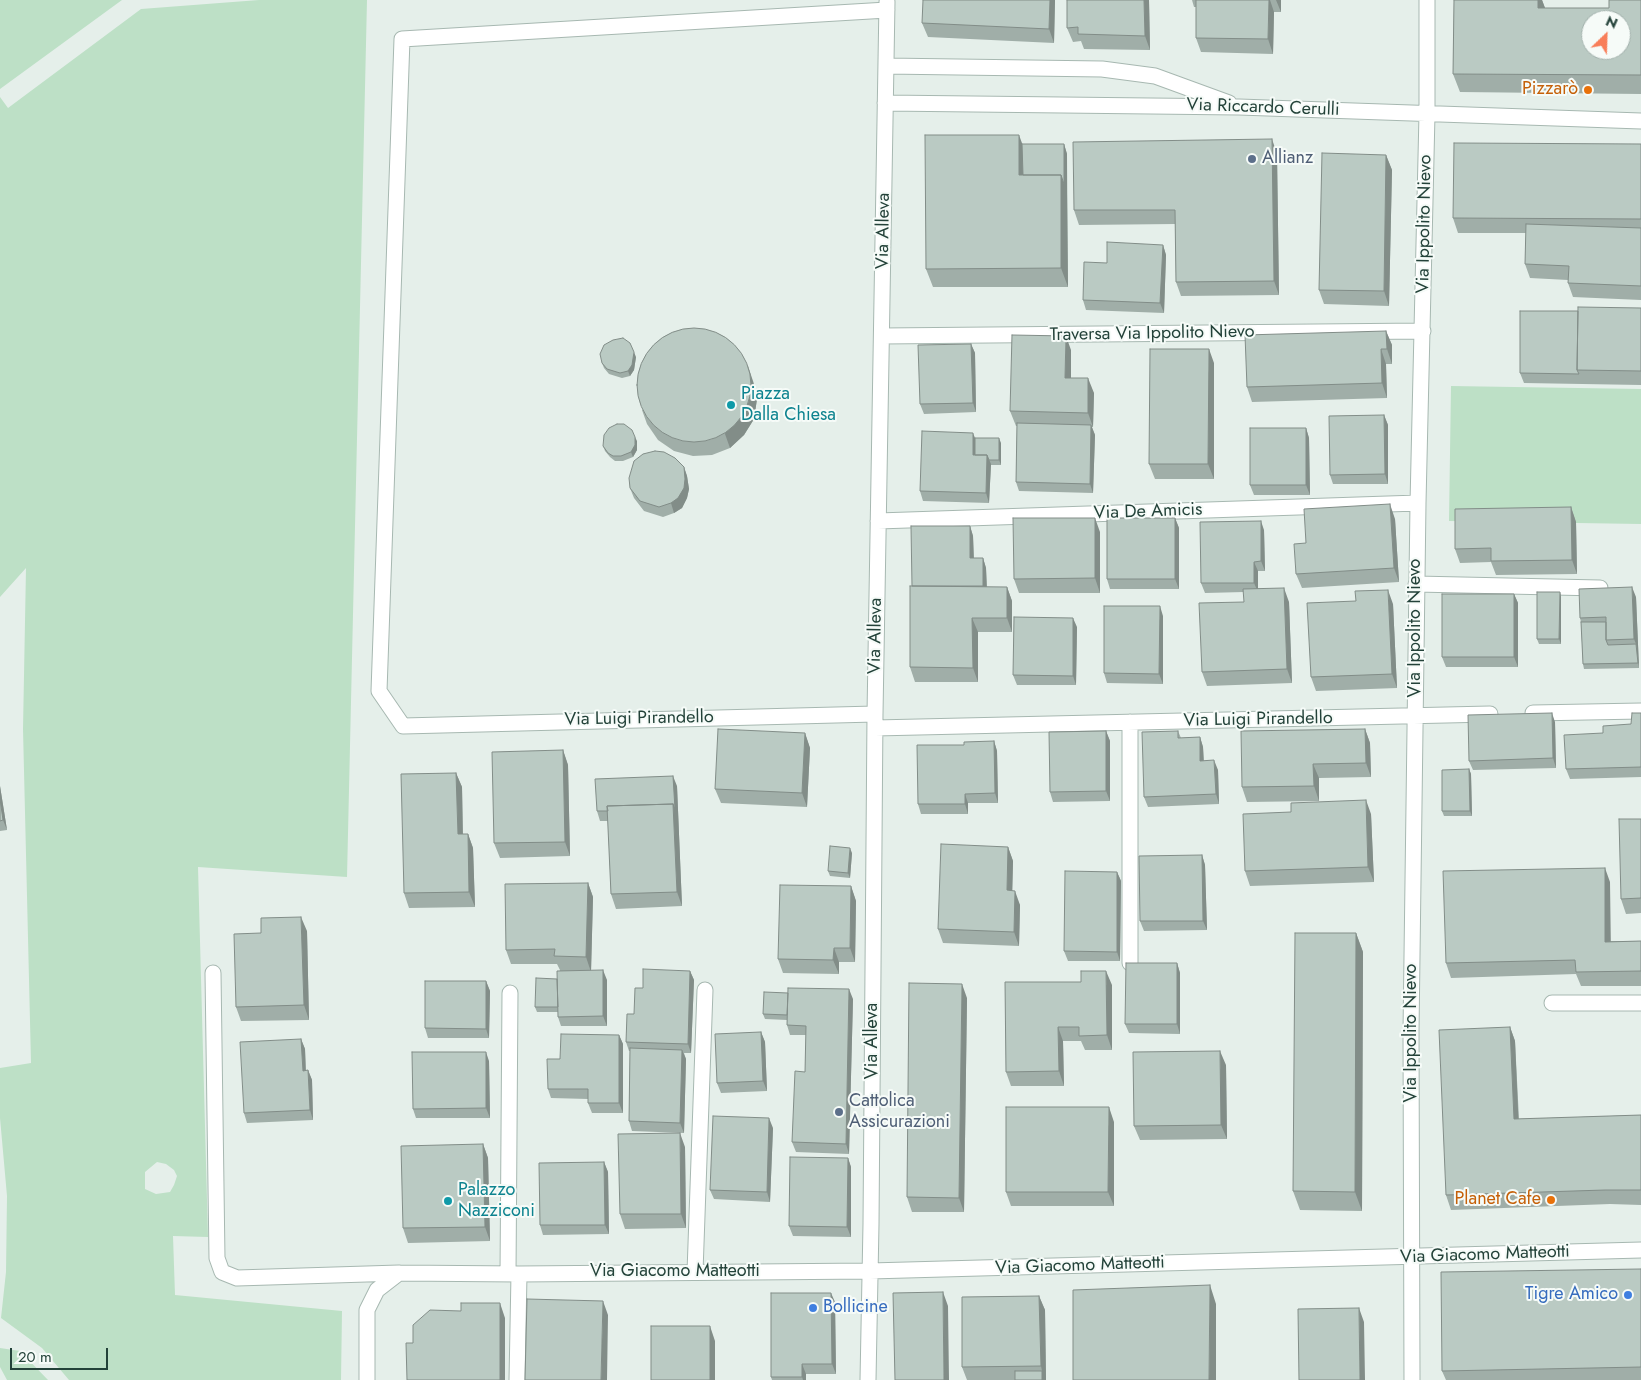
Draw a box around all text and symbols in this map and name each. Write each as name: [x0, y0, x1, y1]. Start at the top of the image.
north arrow: [1581, 10, 1631, 60]
text: N: [1603, 11, 1621, 34]
place label: Pizzarò: [1522, 79, 1578, 101]
marker: Pizzarò: [1582, 84, 1594, 96]
street label: Via Riccardo Cerulli: [1186, 95, 1340, 121]
place label: Allianz: [1262, 148, 1313, 170]
marker: Allianz: [1246, 153, 1258, 165]
street label: Via Ippolito Nievo: [1413, 154, 1437, 294]
street label: Via Alleva: [873, 193, 895, 269]
street label: Traversa Via Ippolito Nievo: [1049, 321, 1255, 347]
place label: Piazza Dalla Chiesa: [741, 384, 836, 426]
marker: Piazza Dalla Chiesa: [725, 399, 737, 411]
street label: Via De Amicis: [1093, 499, 1203, 525]
street label: Via Ippolito Nievo: [1405, 559, 1427, 697]
street label: Via Alleva: [865, 598, 887, 674]
street label: Via Luigi Pirandello: [564, 707, 714, 731]
street label: Via Luigi Pirandello: [1183, 708, 1333, 732]
street label: Via Ippolito Nievo: [1401, 964, 1423, 1102]
street label: Via Alleva: [862, 1003, 884, 1079]
place label: Cattolica Assicurazioni: [849, 1091, 950, 1134]
marker: Cattolica Assicurazioni: [833, 1106, 845, 1118]
place label: Palazzo Nazziconi: [458, 1180, 535, 1222]
place label: Planet Cafe: [1454, 1189, 1541, 1211]
marker: Planet Cafe: [1545, 1194, 1557, 1206]
marker: Palazzo Nazziconi: [442, 1195, 454, 1207]
street label: Via Giacomo Matteotti: [1400, 1241, 1570, 1269]
street label: Via Giacomo Matteotti: [995, 1252, 1165, 1280]
street label: Via Giacomo Matteotti: [590, 1261, 760, 1283]
place label: Tigre Amico: [1525, 1284, 1618, 1306]
marker: Tigre Amico: [1622, 1289, 1634, 1301]
place label: Bollicine: [823, 1297, 888, 1319]
marker: Bollicine: [807, 1302, 819, 1314]
scale bar: [12, 1338, 110, 1370]
text: 20 m: [18, 1346, 52, 1368]

